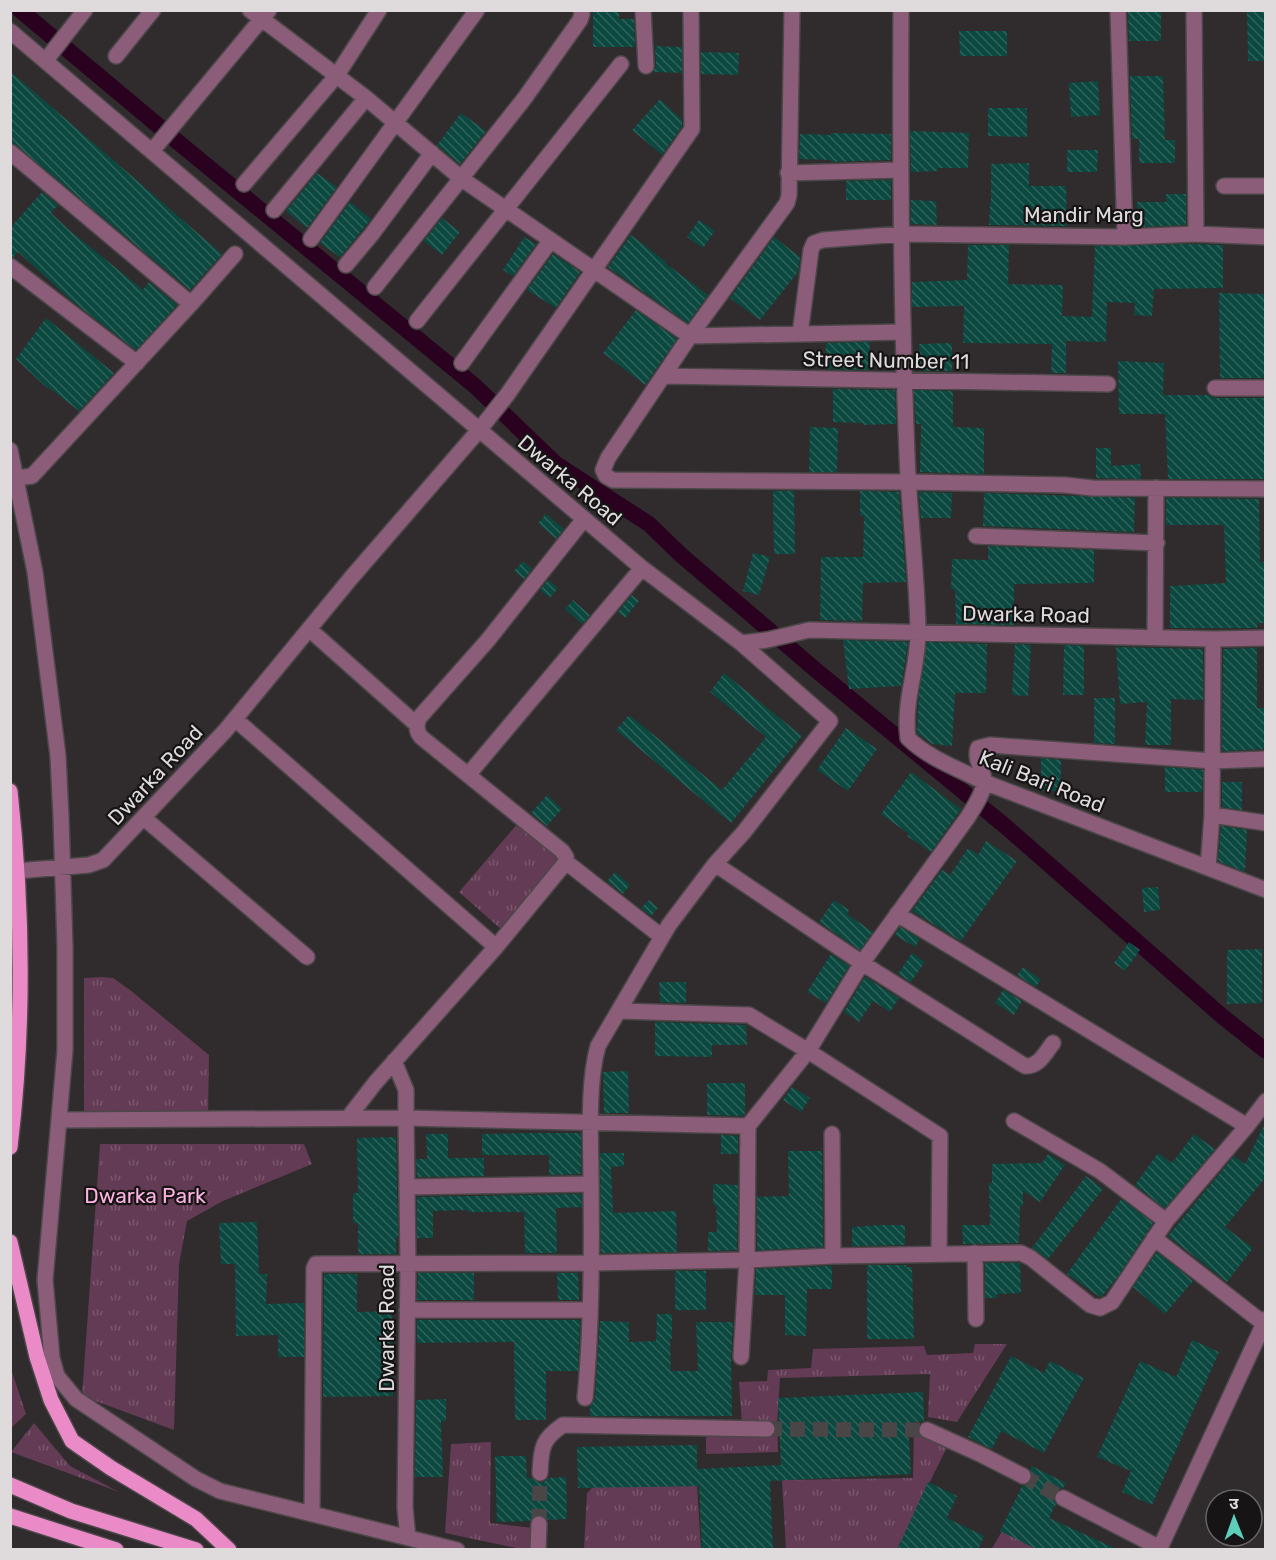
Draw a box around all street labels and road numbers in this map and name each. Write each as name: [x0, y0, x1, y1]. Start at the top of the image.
street label: Mandir Marg: [1024, 202, 1144, 227]
street label: Street Number 11: [802, 346, 970, 374]
street label: Dwarka Road: [513, 429, 627, 531]
street label: Dwarka Road: [962, 600, 1090, 628]
street label: Dwarka Road: [102, 720, 208, 830]
street label: Kali Bari Road: [976, 744, 1108, 818]
street label: Dwarka Road: [374, 1264, 399, 1392]

